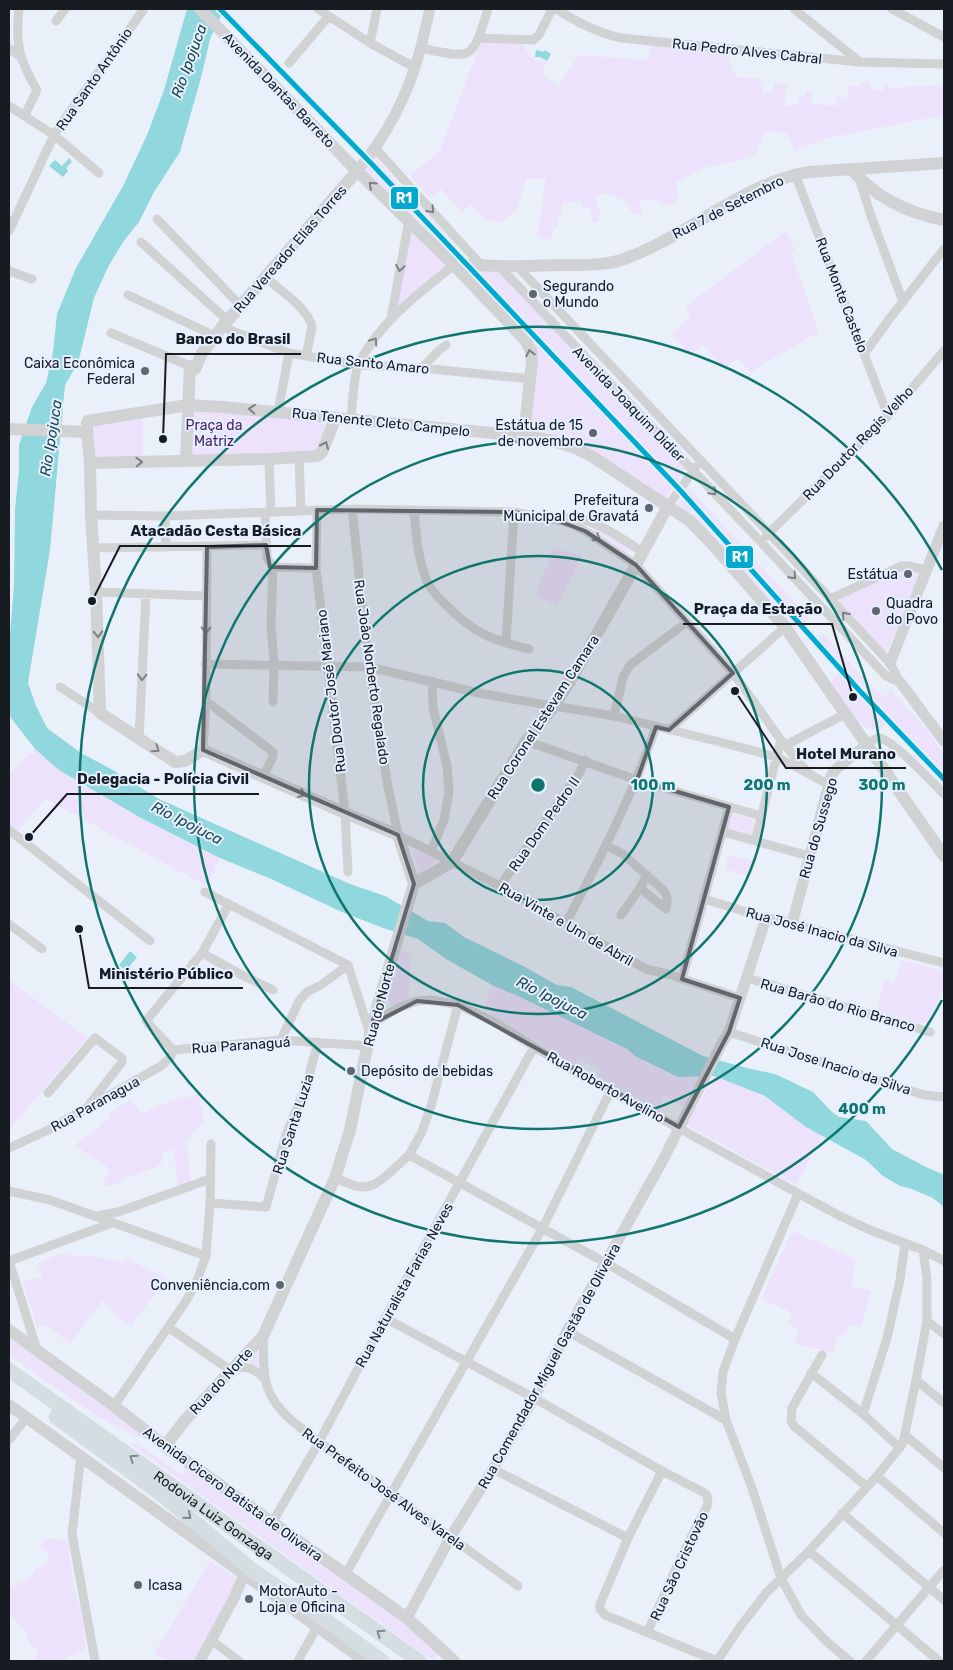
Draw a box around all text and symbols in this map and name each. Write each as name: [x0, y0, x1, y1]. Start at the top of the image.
water label: Rio Ipojuca: [167, 21, 211, 100]
street label: Rua Santo Antônio: [53, 25, 136, 134]
street label: Avenida Dantas Barreto: [219, 29, 338, 152]
street label: Rua Pedro Alves Cabral: [671, 35, 823, 68]
street label: Rua 7 de Setembro: [670, 172, 787, 243]
street label: Rua Vereador Elias Torres: [230, 182, 350, 317]
one-way arrow: [368, 182, 377, 191]
line badge: R1: [390, 186, 419, 210]
text: R1: [396, 190, 412, 207]
one-way arrow: [426, 205, 435, 214]
street label: Rua Monte Castelo: [812, 235, 871, 355]
one-way arrow: [396, 263, 406, 272]
place label: Segurando o Mundo: [543, 278, 614, 311]
marker: Segurando o Mundo: [527, 288, 539, 300]
callout: Banco do Brasil: [166, 324, 301, 354]
text: Banco do Brasil: [175, 330, 291, 348]
one-way arrow: [368, 337, 377, 347]
street label: Avenida Joaquim Didier: [569, 343, 689, 466]
street label: Rua Santo Amaro: [316, 349, 430, 378]
one-way arrow: [525, 349, 536, 357]
place label: Caixa Econômica Federal: [24, 355, 135, 388]
marker: Caixa Econômica Federal: [139, 365, 151, 377]
street label: Rua Doutor Regis Velho: [799, 383, 917, 504]
water label: Rio Ipojuca: [36, 398, 66, 478]
one-way arrow: [247, 404, 255, 415]
street label: Rua Tenente Cleto Campelo: [291, 405, 471, 440]
park label: Praça da Matriz: [186, 417, 242, 450]
place label: Estátua de 15 de novembro: [495, 417, 583, 450]
marker: Estátua de 15 de novembro: [587, 427, 599, 439]
one-way arrow: [318, 441, 329, 450]
one-way arrow: [136, 457, 143, 467]
one-way arrow: [707, 486, 716, 495]
place label: Prefeitura Municipal de Gravatá: [503, 492, 639, 525]
marker: Prefeitura Municipal de Gravatá: [643, 502, 655, 514]
callout: Atacadão Cesta Básica: [120, 516, 311, 546]
text: Atacadão Cesta Básica: [131, 522, 302, 540]
one-way arrow: [591, 532, 600, 541]
line badge: R1: [725, 545, 754, 569]
text: R1: [732, 549, 748, 566]
place label: Estátua: [848, 566, 898, 583]
marker: Estátua: [902, 568, 914, 580]
one-way arrow: [787, 571, 796, 580]
street label: Rua João Norberto Regalado: [350, 578, 393, 766]
callout: Praça da Estação: [683, 594, 832, 624]
place label: Quadra do Povo: [886, 595, 938, 628]
text: Praça da Estação: [694, 600, 822, 618]
marker: Quadra do Povo: [870, 605, 882, 617]
street label: Rua Doutor José Mariano: [313, 609, 350, 773]
one-way arrow: [842, 611, 851, 620]
one-way arrow: [201, 626, 211, 634]
one-way arrow: [93, 631, 103, 639]
street label: Rua Coronel Estevam Camara: [484, 632, 603, 803]
one-way arrow: [137, 674, 148, 682]
callout: Hotel Murano: [786, 738, 906, 768]
one-way arrow: [150, 743, 160, 752]
text: Hotel Murano: [796, 745, 896, 763]
callout: Delegacia - Polícia Civil: [67, 764, 259, 794]
text: Delegacia - Polícia Civil: [77, 770, 249, 788]
street label: Rua Dom Pedro II: [505, 774, 583, 875]
centre of rings: [529, 776, 547, 794]
text: 100 m: [631, 776, 675, 794]
text: 200 m: [743, 776, 791, 794]
street label: Rua do Sussego: [796, 776, 841, 881]
text: 300 m: [858, 776, 906, 794]
one-way arrow: [297, 788, 306, 799]
water label: Rio Ipojuca: [148, 797, 226, 849]
street label: Rua Vinte e Um de Abril: [496, 879, 636, 970]
street label: Rua José Inacio da Silva: [744, 904, 900, 961]
callout: Ministério Público: [89, 958, 243, 988]
street label: Rua do Norte: [360, 962, 399, 1048]
text: Ministério Público: [99, 965, 233, 983]
water label: Rio Ipojuca: [513, 972, 591, 1024]
street label: Rua Barão do Rio Branco: [758, 975, 917, 1036]
street label: Rua Paranaguá: [191, 1034, 291, 1057]
street label: Rua Jose Inacio da Silva: [759, 1034, 913, 1099]
street label: Rua Roberto Avelino: [544, 1048, 667, 1127]
place label: Depósito de bebidas: [361, 1063, 493, 1080]
marker: Depósito de bebidas: [345, 1065, 357, 1077]
street label: Rua Santa Luzia: [269, 1072, 318, 1176]
street label: Rua Paranagua: [48, 1073, 143, 1136]
text: 400 m: [838, 1100, 886, 1118]
street label: Rua Naturalista Farias Neves: [352, 1200, 457, 1371]
street label: Rua Comendador Miguel Gastão de Oliveira: [475, 1240, 624, 1492]
place label: Conveniência.com: [150, 1277, 270, 1294]
marker: Conveniência.com: [274, 1279, 286, 1291]
street label: Rua do Norte: [186, 1344, 257, 1418]
street label: Avenida Cicero Batista de Oliveira: [140, 1424, 326, 1565]
street label: Rua Prefeito José Alves Varela: [299, 1424, 469, 1554]
one-way arrow: [129, 1455, 139, 1464]
street label: Rodovia Luiz Gonzaga: [150, 1467, 277, 1564]
street label: Rua São Cristovão: [647, 1509, 712, 1623]
one-way arrow: [182, 1511, 191, 1520]
place label: Icasa: [148, 1577, 182, 1594]
marker: Icasa: [132, 1579, 144, 1591]
place label: MotorAuto - Loja e Oficina: [259, 1583, 345, 1616]
marker: MotorAuto - Loja e Oficina: [243, 1593, 255, 1605]
one-way arrow: [376, 1630, 386, 1639]

